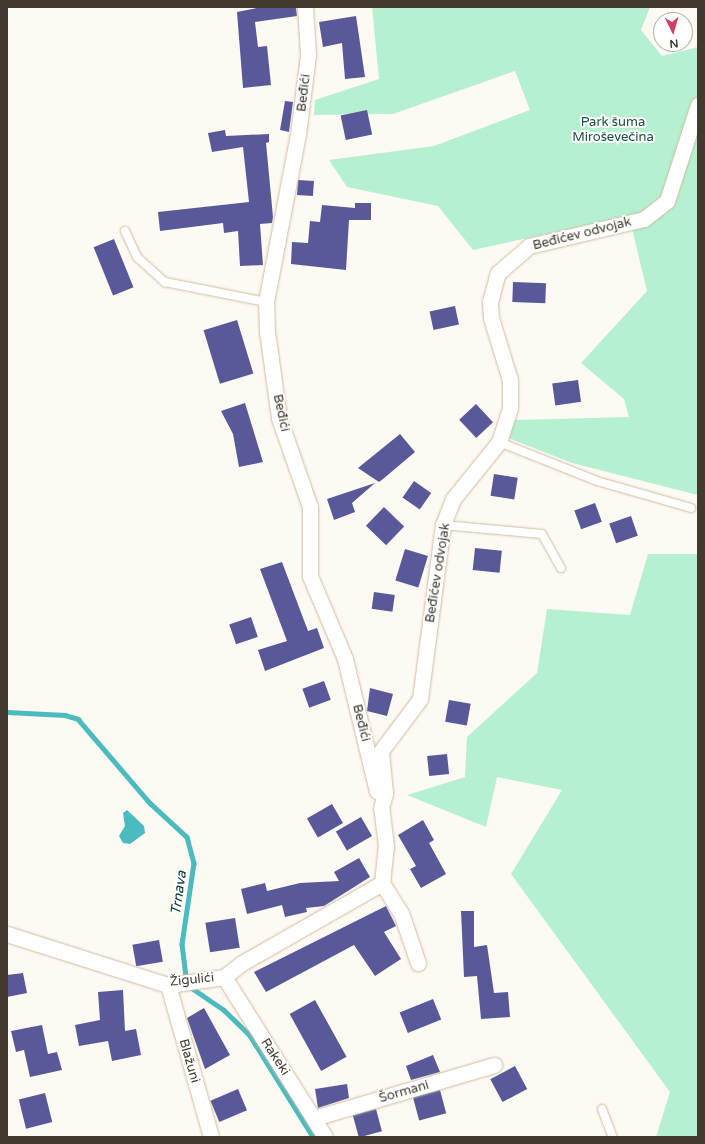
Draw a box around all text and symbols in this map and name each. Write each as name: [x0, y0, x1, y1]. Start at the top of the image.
north arrow: [653, 12, 693, 52]
text: N: [669, 37, 679, 50]
street label: Beđići: [294, 73, 314, 113]
park label: Park šuma Miroševečina: [572, 115, 654, 146]
street label: Beđićev odvojak: [531, 214, 633, 254]
street label: Beđići: [269, 393, 293, 433]
street label: Beđićev odvojak: [422, 522, 454, 624]
street label: Beđići: [349, 703, 373, 743]
water label: Trnava: [168, 870, 190, 916]
street label: Žigulići: [169, 970, 215, 990]
street label: Rakeki: [257, 1035, 293, 1079]
street label: Blažuni: [175, 1037, 203, 1085]
street label: Šormani: [377, 1077, 431, 1107]

